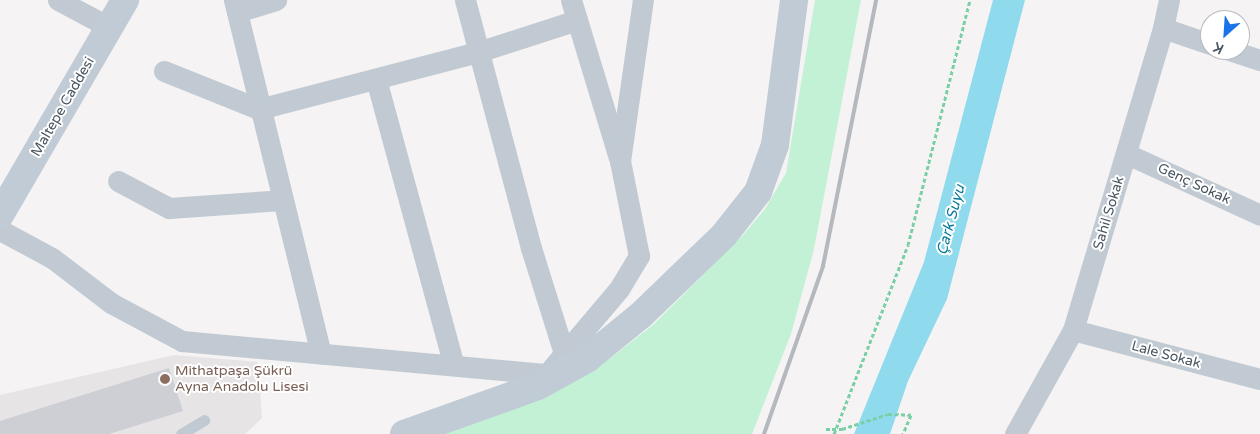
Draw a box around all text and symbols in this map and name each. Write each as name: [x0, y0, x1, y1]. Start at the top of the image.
north arrow: [1200, 10, 1250, 60]
text: K: [1211, 38, 1227, 58]
street label: Maltepe Caddesi: [28, 54, 98, 160]
street label: Genç Sokak: [1155, 160, 1233, 208]
street label: Sahil Sokak: [1090, 174, 1128, 252]
water label: Çark Suyu: [933, 183, 969, 257]
street label: Lale Sokak: [1129, 338, 1203, 372]
place label: Mithatpaşa Şükrü Ayna Anadolu Lisesi: [175, 363, 309, 396]
marker: Mithatpaşa Şükrü Ayna Anadolu Lisesi: [159, 373, 171, 385]

